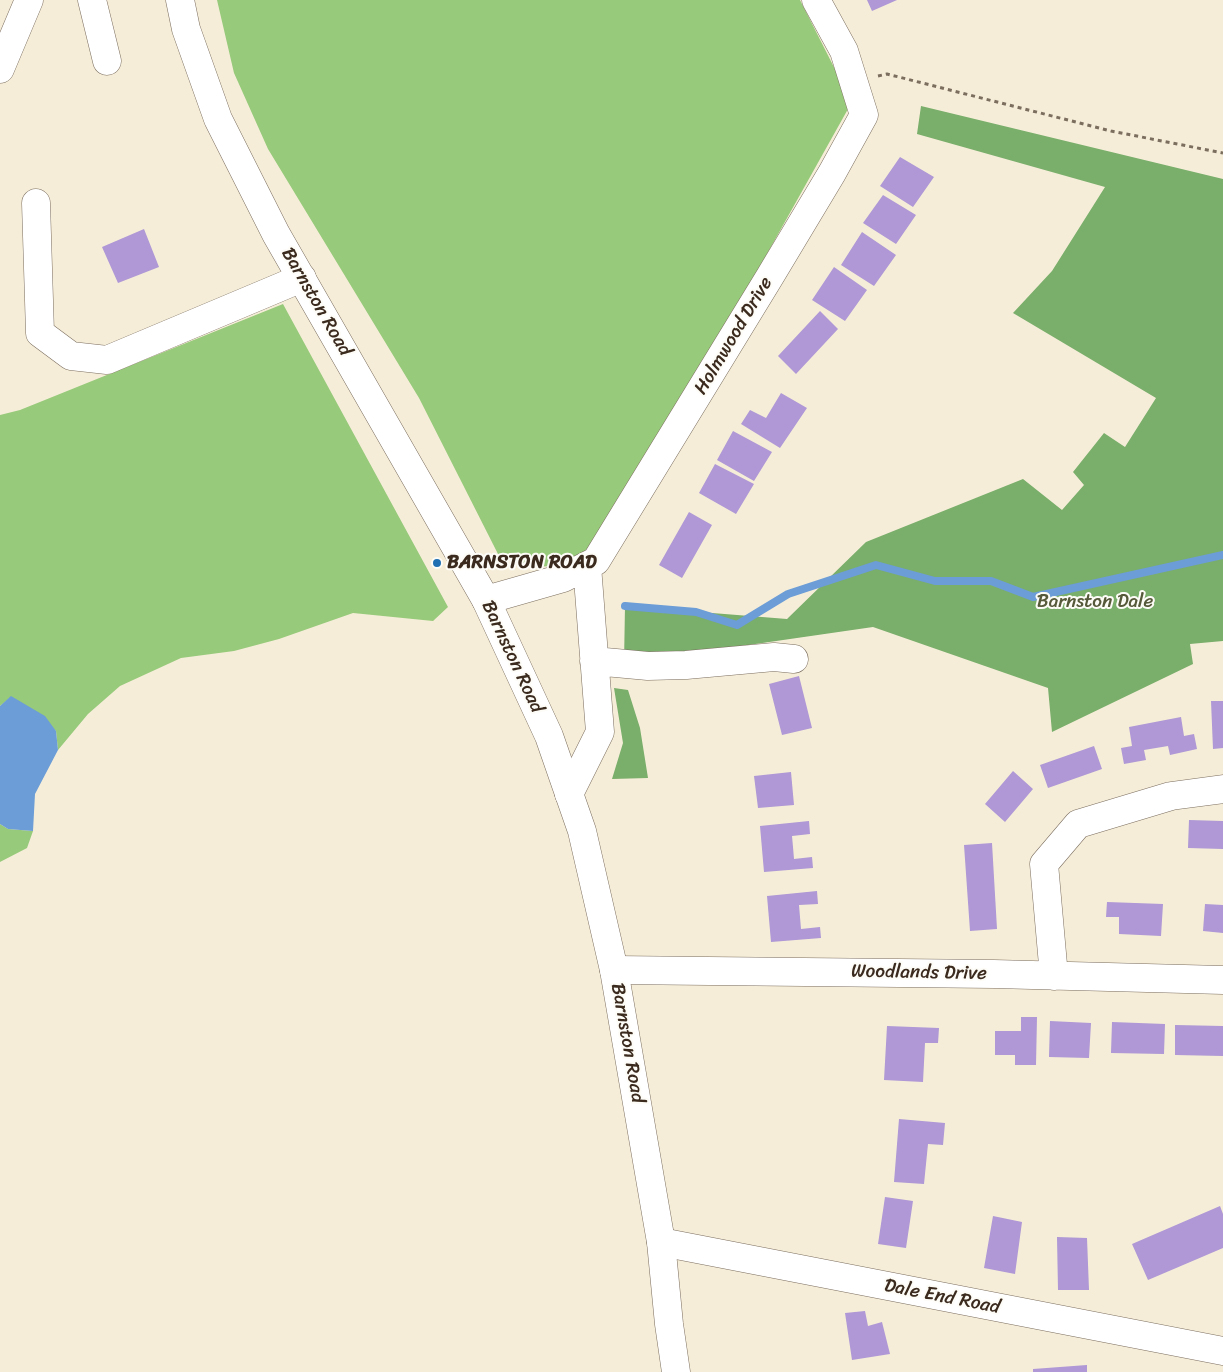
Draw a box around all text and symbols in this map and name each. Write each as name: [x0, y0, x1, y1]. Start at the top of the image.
street label: Barnston Road: [276, 244, 356, 360]
street label: Holmwood Drive: [690, 273, 778, 399]
place label: BARNSTON ROAD: [447, 552, 597, 574]
marker: BARNSTON ROAD: [431, 557, 443, 569]
park label: Barnston Dale: [1037, 591, 1153, 613]
street label: Barnston Road: [476, 597, 548, 717]
street label: Woodlands Drive: [851, 960, 987, 986]
street label: Barnston Road: [605, 981, 649, 1105]
street label: Dale End Road: [882, 1275, 1002, 1319]

